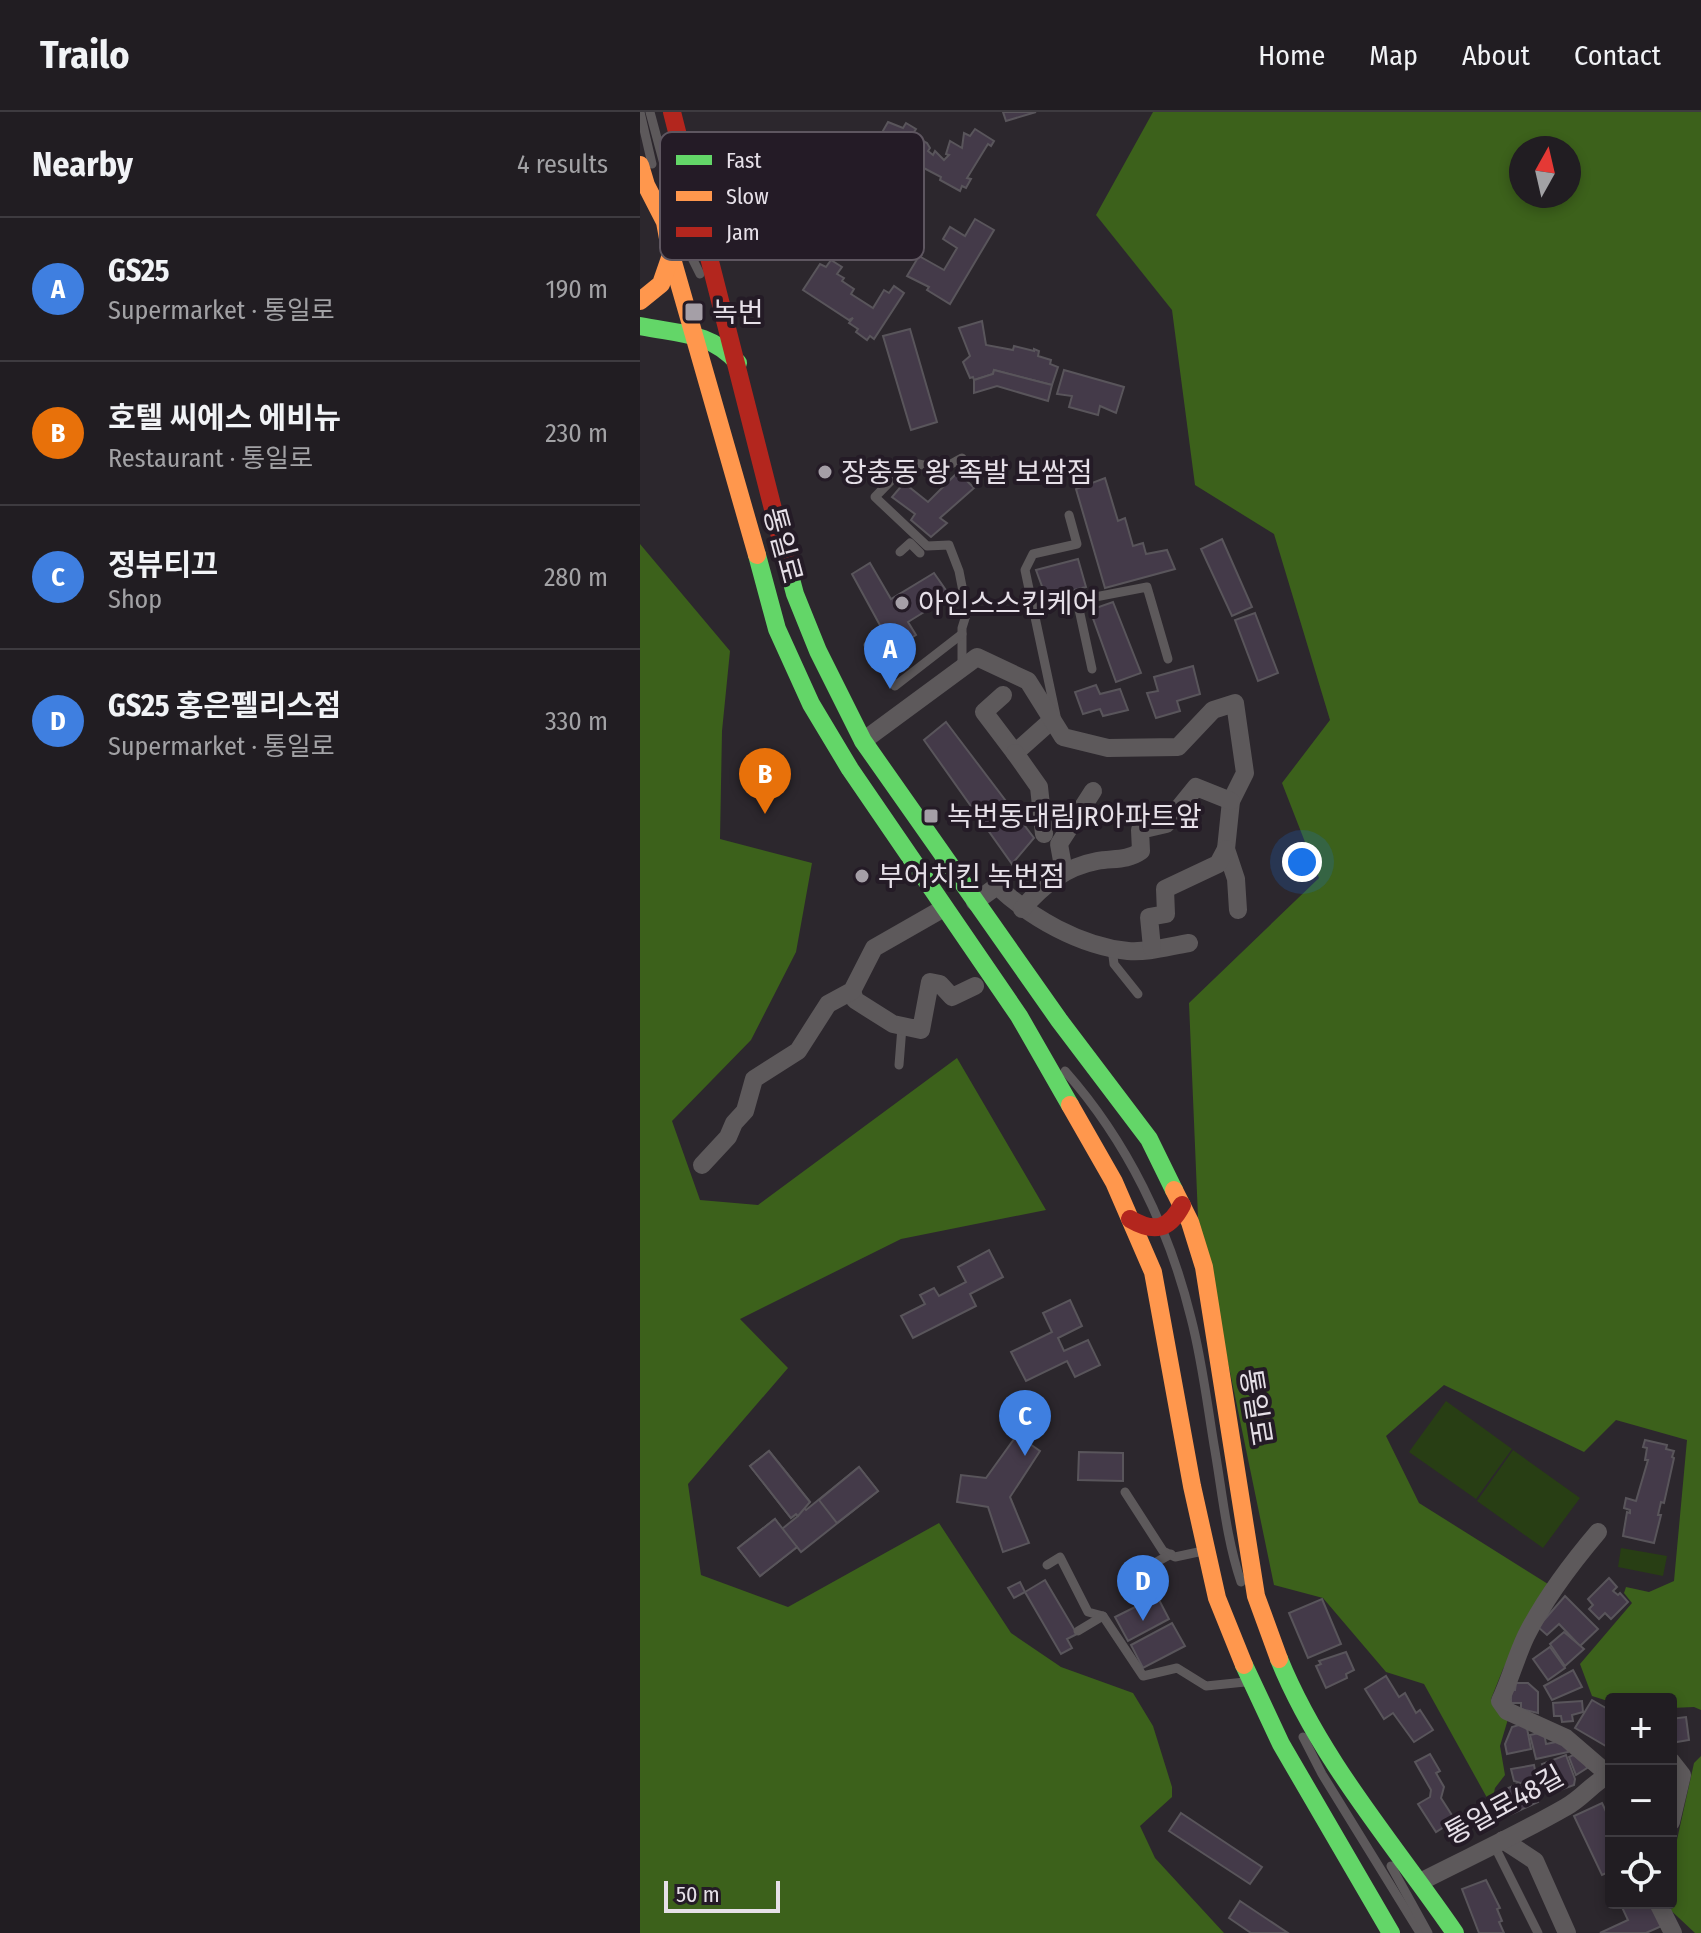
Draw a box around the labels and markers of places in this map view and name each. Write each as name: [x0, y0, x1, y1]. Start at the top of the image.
place label: 녹번: [712, 296, 764, 329]
marker: 녹번: [683, 301, 705, 323]
place label: 장충동 왕 족발 보쌈점: [841, 456, 1093, 489]
marker: 장충동 왕 족발 보쌈점: [816, 463, 834, 481]
place label: 아인스스킨케어: [918, 587, 1098, 620]
marker: 아인스스킨케어: [893, 594, 911, 612]
pin: A: [864, 623, 916, 689]
pin: B: [739, 748, 791, 814]
place label: 녹번동대림JR아파트앞: [947, 800, 1202, 833]
marker: 녹번동대림JR아파트앞: [922, 807, 940, 825]
place label: 부어치킨 녹번점: [878, 860, 1065, 893]
marker: 부어치킨 녹번점: [853, 867, 871, 885]
pin: C: [999, 1390, 1051, 1456]
pin: D: [1117, 1555, 1169, 1621]

